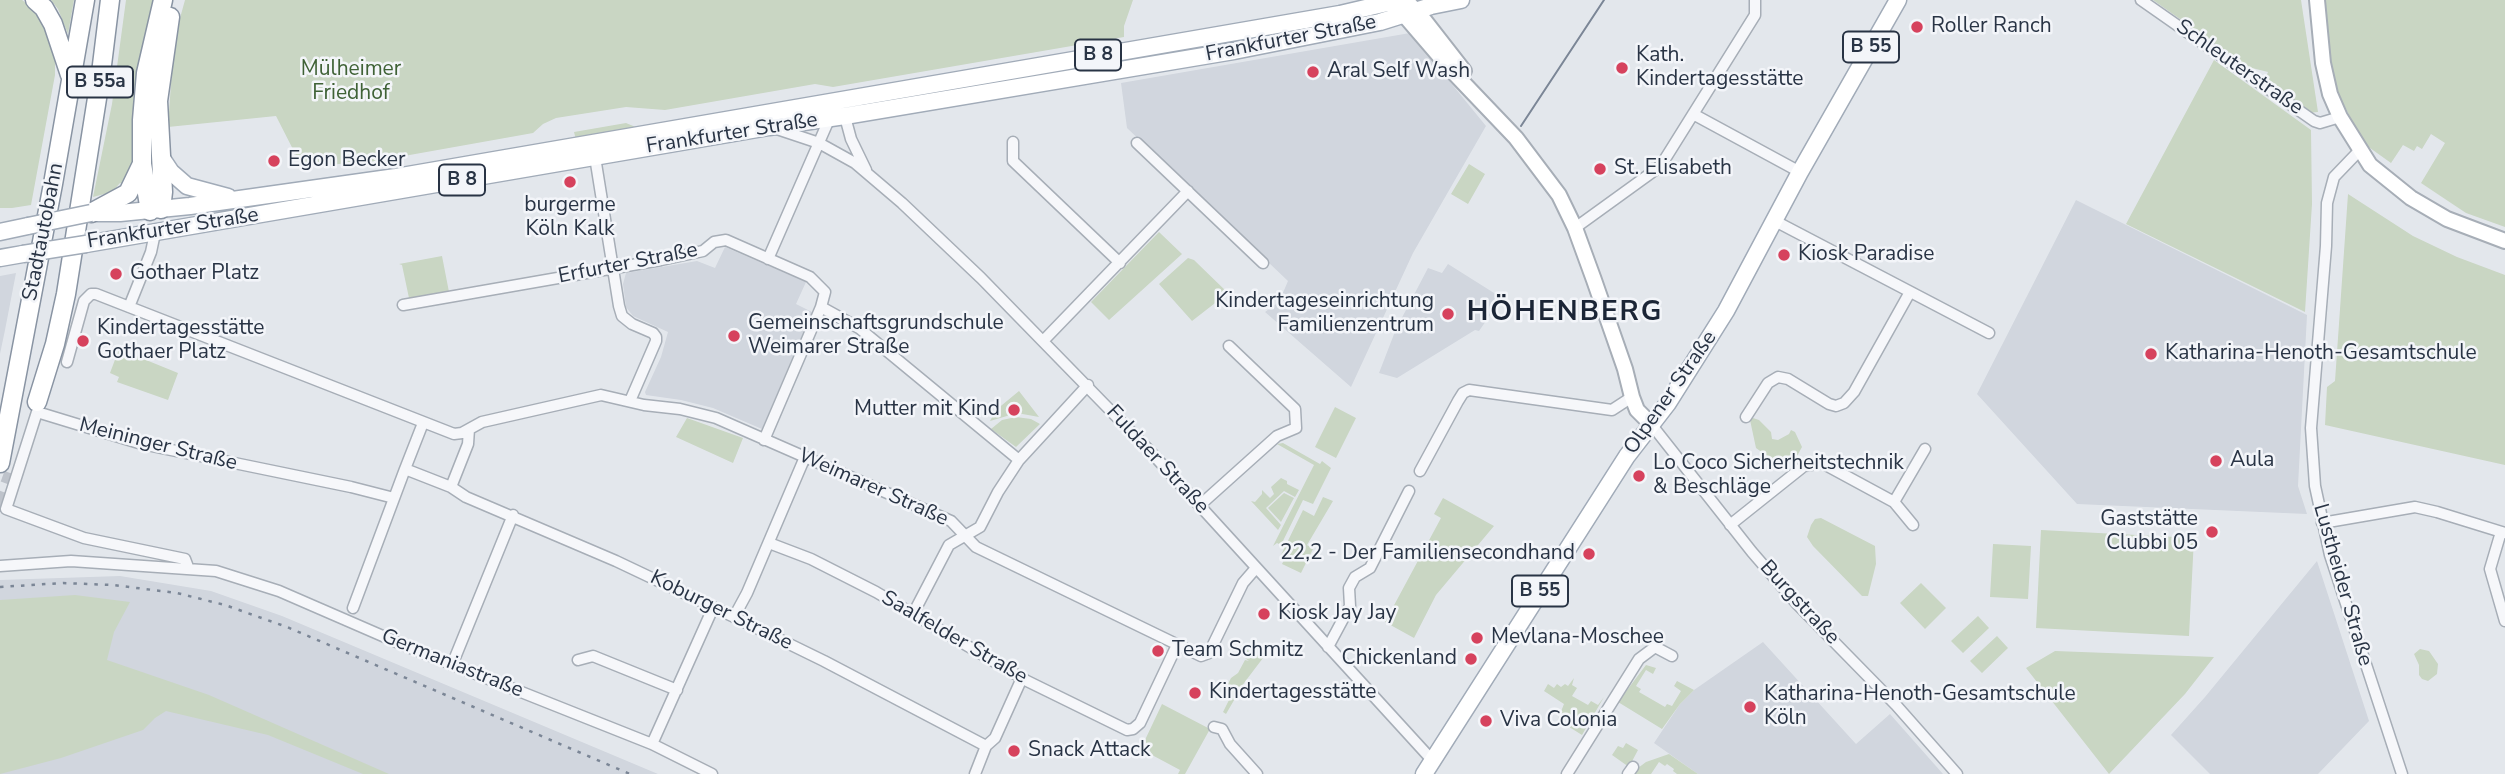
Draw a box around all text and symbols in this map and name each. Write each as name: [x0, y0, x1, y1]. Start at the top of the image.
street label: Frankfurter Straße: [1204, 10, 1378, 68]
place label: Roller Ranch: [1931, 14, 2052, 40]
street label: Schleuterstraße: [2171, 15, 2307, 121]
marker: Roller Ranch: [1909, 19, 1925, 35]
road number: B 55: [1843, 32, 1899, 62]
road number: B 8: [1075, 40, 1121, 70]
place label: Kath. Kindertagesstätte: [1636, 43, 1803, 93]
park label: Mülheimer Friedhof: [301, 57, 401, 107]
place label: Aral Self Wash: [1327, 59, 1470, 85]
marker: Kath. Kindertagesstätte: [1614, 60, 1630, 76]
marker: Aral Self Wash: [1305, 64, 1321, 80]
road number: B 55a: [67, 66, 133, 97]
street label: Frankfurter Straße: [644, 108, 820, 160]
place label: Egon Becker: [288, 148, 405, 174]
marker: Egon Becker: [266, 153, 282, 169]
place label: St. Elisabeth: [1614, 156, 1732, 182]
street label: Stadtautobahn: [18, 161, 70, 303]
marker: St. Elisabeth: [1592, 161, 1608, 177]
road number: B 8: [439, 164, 485, 196]
marker: burgerme Köln Kalk: [562, 174, 578, 190]
place label: burgerme Köln Kalk: [524, 193, 616, 243]
street label: Frankfurter Straße: [85, 203, 261, 255]
street label: Erfurter Straße: [556, 238, 700, 290]
place label: Kiosk Paradise: [1798, 242, 1935, 268]
marker: Kiosk Paradise: [1776, 247, 1792, 263]
place label: Gothaer Platz: [130, 261, 259, 287]
marker: Gothaer Platz: [108, 266, 124, 282]
place label: Kindertageseinrichtung Familienzentrum: [1215, 289, 1434, 339]
district label: HÖHENBERG: [1468, 296, 1662, 330]
marker: Kindertageseinrichtung Familienzentrum: [1440, 306, 1456, 322]
place label: Gemeinschaftsgrundschule Weimarer Straße: [748, 311, 1004, 361]
place label: Kindertagesstätte Gothaer Platz: [97, 316, 264, 366]
street label: Olpener Straße: [1619, 327, 1723, 459]
marker: Gemeinschaftsgrundschule Weimarer Straße: [726, 328, 742, 344]
marker: Kindertagesstätte Gothaer Platz: [75, 333, 91, 349]
place label: Katharina-Henoth-Gesamtschule: [2165, 341, 2477, 367]
marker: Katharina-Henoth-Gesamtschule: [2143, 346, 2159, 362]
place label: Mutter mit Kind: [854, 397, 1000, 423]
street label: Fuldaer Straße: [1100, 400, 1214, 520]
marker: Mutter mit Kind: [1006, 402, 1022, 418]
street label: Meininger Straße: [76, 413, 240, 477]
street label: Weimarer Straße: [794, 444, 952, 532]
place label: Aula: [2230, 448, 2274, 474]
place label: Lo Coco Sicherheitstechnik & Beschläge: [1653, 451, 1904, 501]
marker: Aula: [2208, 453, 2224, 469]
marker: Lo Coco Sicherheitstechnik & Beschläge: [1631, 468, 1647, 484]
street label: Lustheider Straße: [2307, 501, 2377, 669]
place label: Gaststätte Clubbi 05: [2100, 507, 2198, 557]
marker: Gaststätte Clubbi 05: [2204, 524, 2220, 540]
place label: 22,2 - Der Familiensecondhand: [1280, 541, 1575, 567]
marker: 22,2 - Der Familiensecondhand: [1581, 546, 1597, 562]
street label: Burgstraße: [1754, 556, 1844, 650]
street label: Koburger Straße: [646, 566, 796, 656]
road number: B 55: [1512, 576, 1568, 606]
street label: Saalfelder Straße: [877, 586, 1031, 690]
place label: Kiosk Jay Jay: [1278, 601, 1396, 627]
marker: Kiosk Jay Jay: [1256, 606, 1272, 622]
street label: Germaniastraße: [377, 624, 527, 704]
place label: Mevlana-Moschee: [1491, 625, 1664, 651]
marker: Mevlana-Moschee: [1469, 630, 1485, 646]
place label: Team Schmitz: [1172, 638, 1303, 664]
marker: Team Schmitz: [1150, 643, 1166, 659]
place label: Chickenland: [1341, 646, 1457, 672]
marker: Chickenland: [1463, 651, 1479, 667]
place label: Kindertagesstätte: [1209, 680, 1376, 706]
place label: Katharina-Henoth-Gesamtschule Köln: [1764, 682, 2076, 732]
marker: Kindertagesstätte: [1187, 685, 1203, 701]
marker: Katharina-Henoth-Gesamtschule Köln: [1742, 699, 1758, 715]
place label: Viva Colonia: [1500, 708, 1617, 734]
marker: Viva Colonia: [1478, 713, 1494, 729]
place label: Snack Attack: [1028, 738, 1150, 764]
marker: Snack Attack: [1006, 743, 1022, 759]

